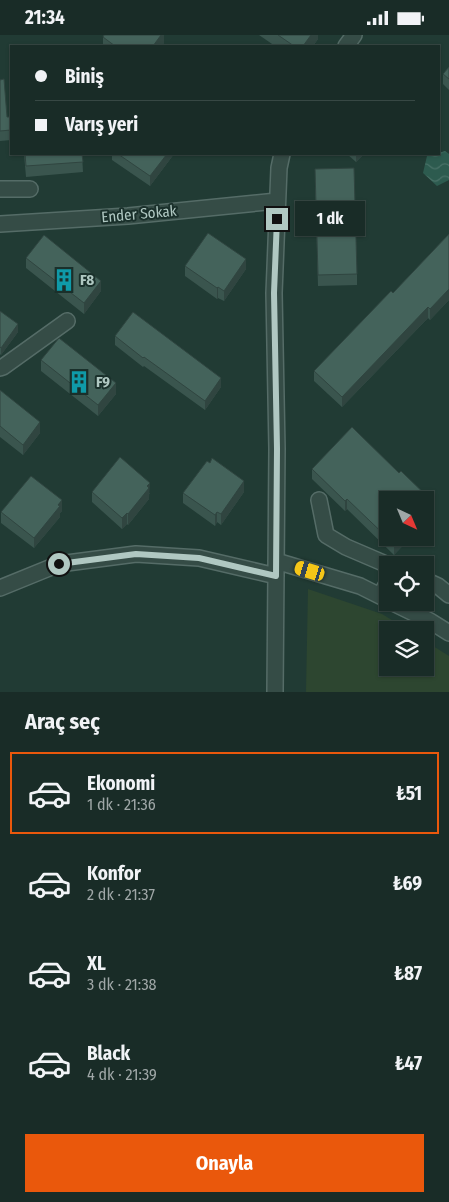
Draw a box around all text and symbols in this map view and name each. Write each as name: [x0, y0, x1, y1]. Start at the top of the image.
text: 21:34: [25, 6, 65, 29]
text: Biniş: [65, 65, 104, 88]
text: Varış yeri: [65, 113, 138, 136]
callout: 1 dk: [294, 201, 364, 237]
street label: Ender Sokak: [101, 202, 177, 226]
route end: [266, 208, 288, 230]
text: 1 dk: [317, 209, 343, 228]
building icon: F8: [51, 267, 77, 293]
place label: F8: [80, 271, 94, 289]
building icon: F9: [66, 369, 92, 395]
place label: F9: [96, 373, 110, 391]
north arrow: [379, 491, 434, 546]
map controls: [379, 491, 434, 676]
route start: [48, 553, 70, 575]
button: locate: [379, 556, 434, 611]
car: [293, 559, 326, 583]
button: layers: [379, 621, 434, 676]
text: Araç seç: [25, 708, 100, 735]
icon: car: [27, 771, 72, 816]
text: Ekonomi: [87, 772, 155, 795]
text: ₺51: [396, 782, 422, 805]
text: 1 dk · 21:36: [87, 795, 156, 814]
icon: car: [27, 861, 72, 906]
text: Konfor: [87, 862, 141, 885]
text: ₺69: [393, 872, 422, 895]
text: 2 dk · 21:37: [87, 885, 155, 904]
icon: car: [27, 951, 72, 996]
text: XL: [87, 952, 106, 975]
text: ₺87: [394, 962, 422, 985]
text: 3 dk · 21:38: [87, 975, 157, 994]
icon: car: [27, 1041, 72, 1086]
text: Black: [87, 1042, 130, 1065]
text: ₺47: [395, 1052, 422, 1075]
text: 4 dk · 21:39: [87, 1065, 157, 1084]
button: Onayla: [25, 1134, 424, 1192]

